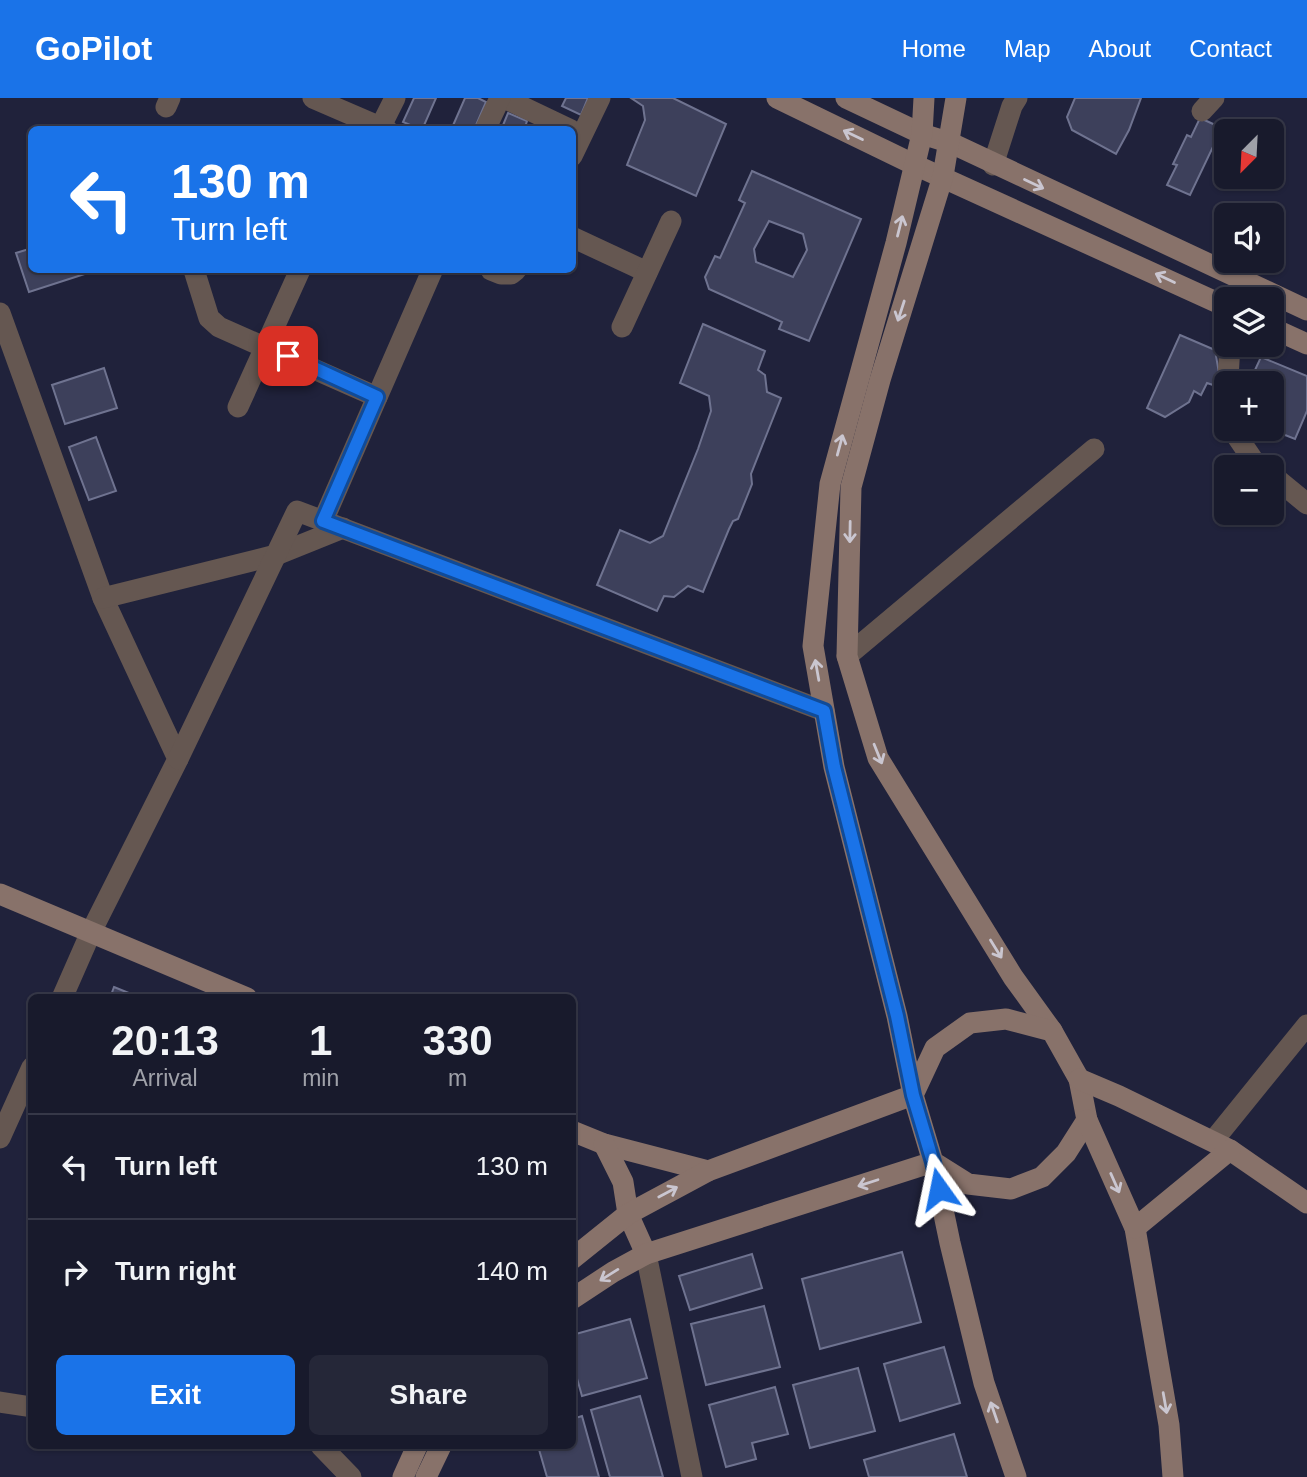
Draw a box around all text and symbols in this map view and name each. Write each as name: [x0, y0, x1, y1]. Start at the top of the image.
text: GoPilot: [35, 30, 152, 67]
text: Home: [902, 35, 966, 62]
text: Map: [1004, 35, 1051, 62]
text: About: [1089, 35, 1151, 62]
text: Contact: [1189, 35, 1272, 62]
north arrow: [1214, 119, 1284, 189]
map controls: [1214, 119, 1284, 525]
one-way arrow: [843, 127, 864, 141]
icon: left: [56, 154, 147, 245]
text: 130 m: [171, 154, 310, 208]
one-way arrow: [1023, 178, 1044, 191]
button: sound: [1214, 203, 1284, 273]
text: Turn left: [171, 211, 287, 247]
one-way arrow: [894, 215, 907, 238]
one-way arrow: [1155, 271, 1176, 284]
button: layers: [1214, 287, 1284, 357]
one-way arrow: [894, 300, 907, 322]
pin: [258, 326, 318, 386]
icon: arrive: [269, 337, 307, 375]
button: +: [1214, 371, 1284, 441]
one-way arrow: [834, 435, 847, 457]
button: −: [1214, 455, 1284, 525]
one-way arrow: [843, 520, 857, 543]
one-way arrow: [810, 659, 823, 682]
one-way arrow: [873, 743, 886, 765]
one-way arrow: [989, 938, 1003, 958]
text: 20:13: [111, 1017, 219, 1064]
text: 1: [309, 1017, 332, 1064]
text: 330: [423, 1017, 493, 1064]
text: Arrival: [132, 1065, 198, 1091]
text: min: [302, 1065, 339, 1091]
text: m: [448, 1065, 467, 1091]
icon: left: [56, 1148, 94, 1186]
text: Turn left: [115, 1151, 217, 1181]
text: 130 m: [476, 1151, 548, 1181]
position arrow: [902, 1152, 976, 1226]
one-way arrow: [1109, 1171, 1122, 1193]
one-way arrow: [858, 1177, 880, 1190]
one-way arrow: [657, 1185, 678, 1199]
icon: right: [56, 1253, 94, 1291]
text: Turn right: [115, 1256, 236, 1286]
text: 140 m: [476, 1256, 548, 1286]
one-way arrow: [599, 1269, 619, 1283]
button: Exit: [56, 1355, 295, 1435]
button: Share: [309, 1355, 548, 1435]
one-way arrow: [1159, 1391, 1172, 1414]
one-way arrow: [987, 1402, 999, 1424]

